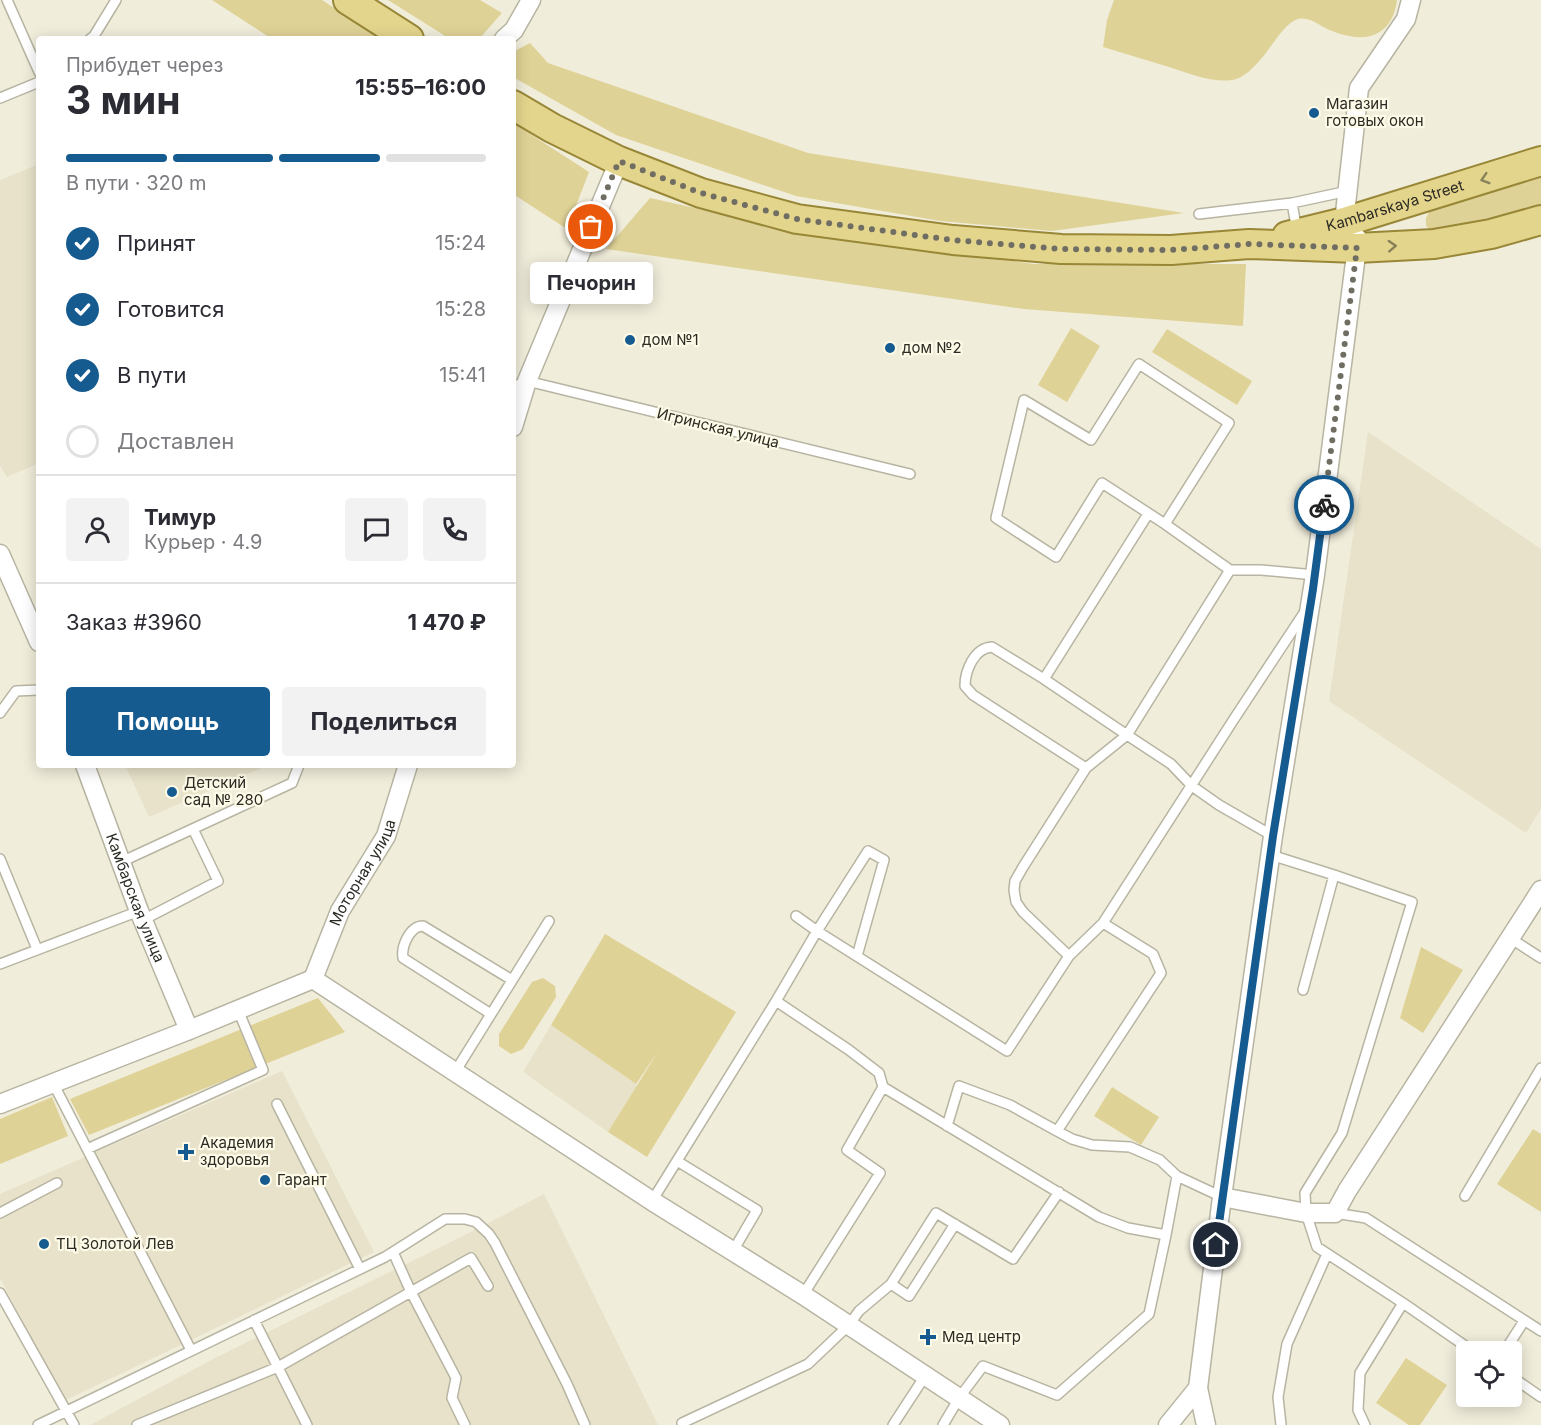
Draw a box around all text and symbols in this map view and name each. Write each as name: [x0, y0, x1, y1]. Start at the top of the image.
text: Прибудет через: [66, 53, 223, 77]
text: 15:55–16:00: [355, 74, 486, 100]
text: 3 мин: [66, 76, 181, 123]
place label: Магазин готовых окон: [1326, 94, 1424, 130]
marker: Магазин готовых окон: [1307, 106, 1321, 120]
text: В пути · 320 m: [66, 171, 207, 195]
one-way arrow: [1480, 171, 1491, 184]
street label: Kambarskaya Street: [1324, 176, 1466, 235]
pin: [565, 201, 616, 252]
icon: bag: [574, 210, 607, 243]
icon: check: [66, 227, 99, 260]
text: Принят: [117, 230, 195, 256]
text: 15:24: [435, 231, 486, 255]
one-way arrow: [1387, 240, 1396, 253]
callout: Печорин: [530, 263, 652, 305]
text: Печорин: [547, 271, 636, 295]
icon: check: [66, 293, 99, 326]
text: Готовится: [117, 296, 224, 322]
text: 15:28: [435, 297, 486, 321]
place label: дом №1: [642, 330, 699, 349]
marker: дом №1: [623, 333, 637, 347]
place label: дом №2: [902, 338, 962, 357]
marker: дом №2: [883, 341, 897, 355]
icon: check: [66, 359, 99, 392]
text: В пути: [117, 362, 186, 388]
text: 15:41: [439, 363, 486, 387]
street label: Игринская улица: [655, 403, 781, 452]
text: Доставлен: [117, 428, 234, 454]
courier: [1294, 475, 1354, 535]
icon: bike: [1308, 489, 1341, 522]
button: person: [66, 498, 129, 561]
button: chat: [345, 498, 408, 561]
button: phone: [423, 498, 486, 561]
text: Тимур: [144, 504, 216, 530]
text: Курьер · 4.9: [144, 530, 263, 554]
text: Заказ #3960: [66, 609, 202, 635]
text: 1 470 ₽: [408, 609, 486, 635]
button: Помощь: [66, 687, 270, 756]
button: Поделиться: [282, 687, 486, 756]
place label: Детский сад № 280: [184, 773, 263, 809]
marker: Детский сад № 280: [165, 785, 179, 799]
street label: Моторная улица: [325, 817, 400, 928]
street label: Камбарская улица: [102, 830, 169, 965]
place label: Академия здоровья: [200, 1133, 274, 1169]
marker: Академия здоровья: [177, 1143, 195, 1161]
place label: Гарант: [277, 1170, 327, 1189]
marker: Гарант: [258, 1173, 272, 1187]
pin: [1190, 1219, 1241, 1270]
icon: home: [1199, 1228, 1232, 1261]
place label: ТЦ Золотой Лев: [56, 1234, 174, 1253]
marker: ТЦ Золотой Лев: [37, 1237, 51, 1251]
place label: Мед центр: [942, 1327, 1021, 1346]
marker: Мед центр: [919, 1328, 937, 1346]
map controls: [1456, 1341, 1522, 1407]
button: locate: [1456, 1341, 1522, 1407]

